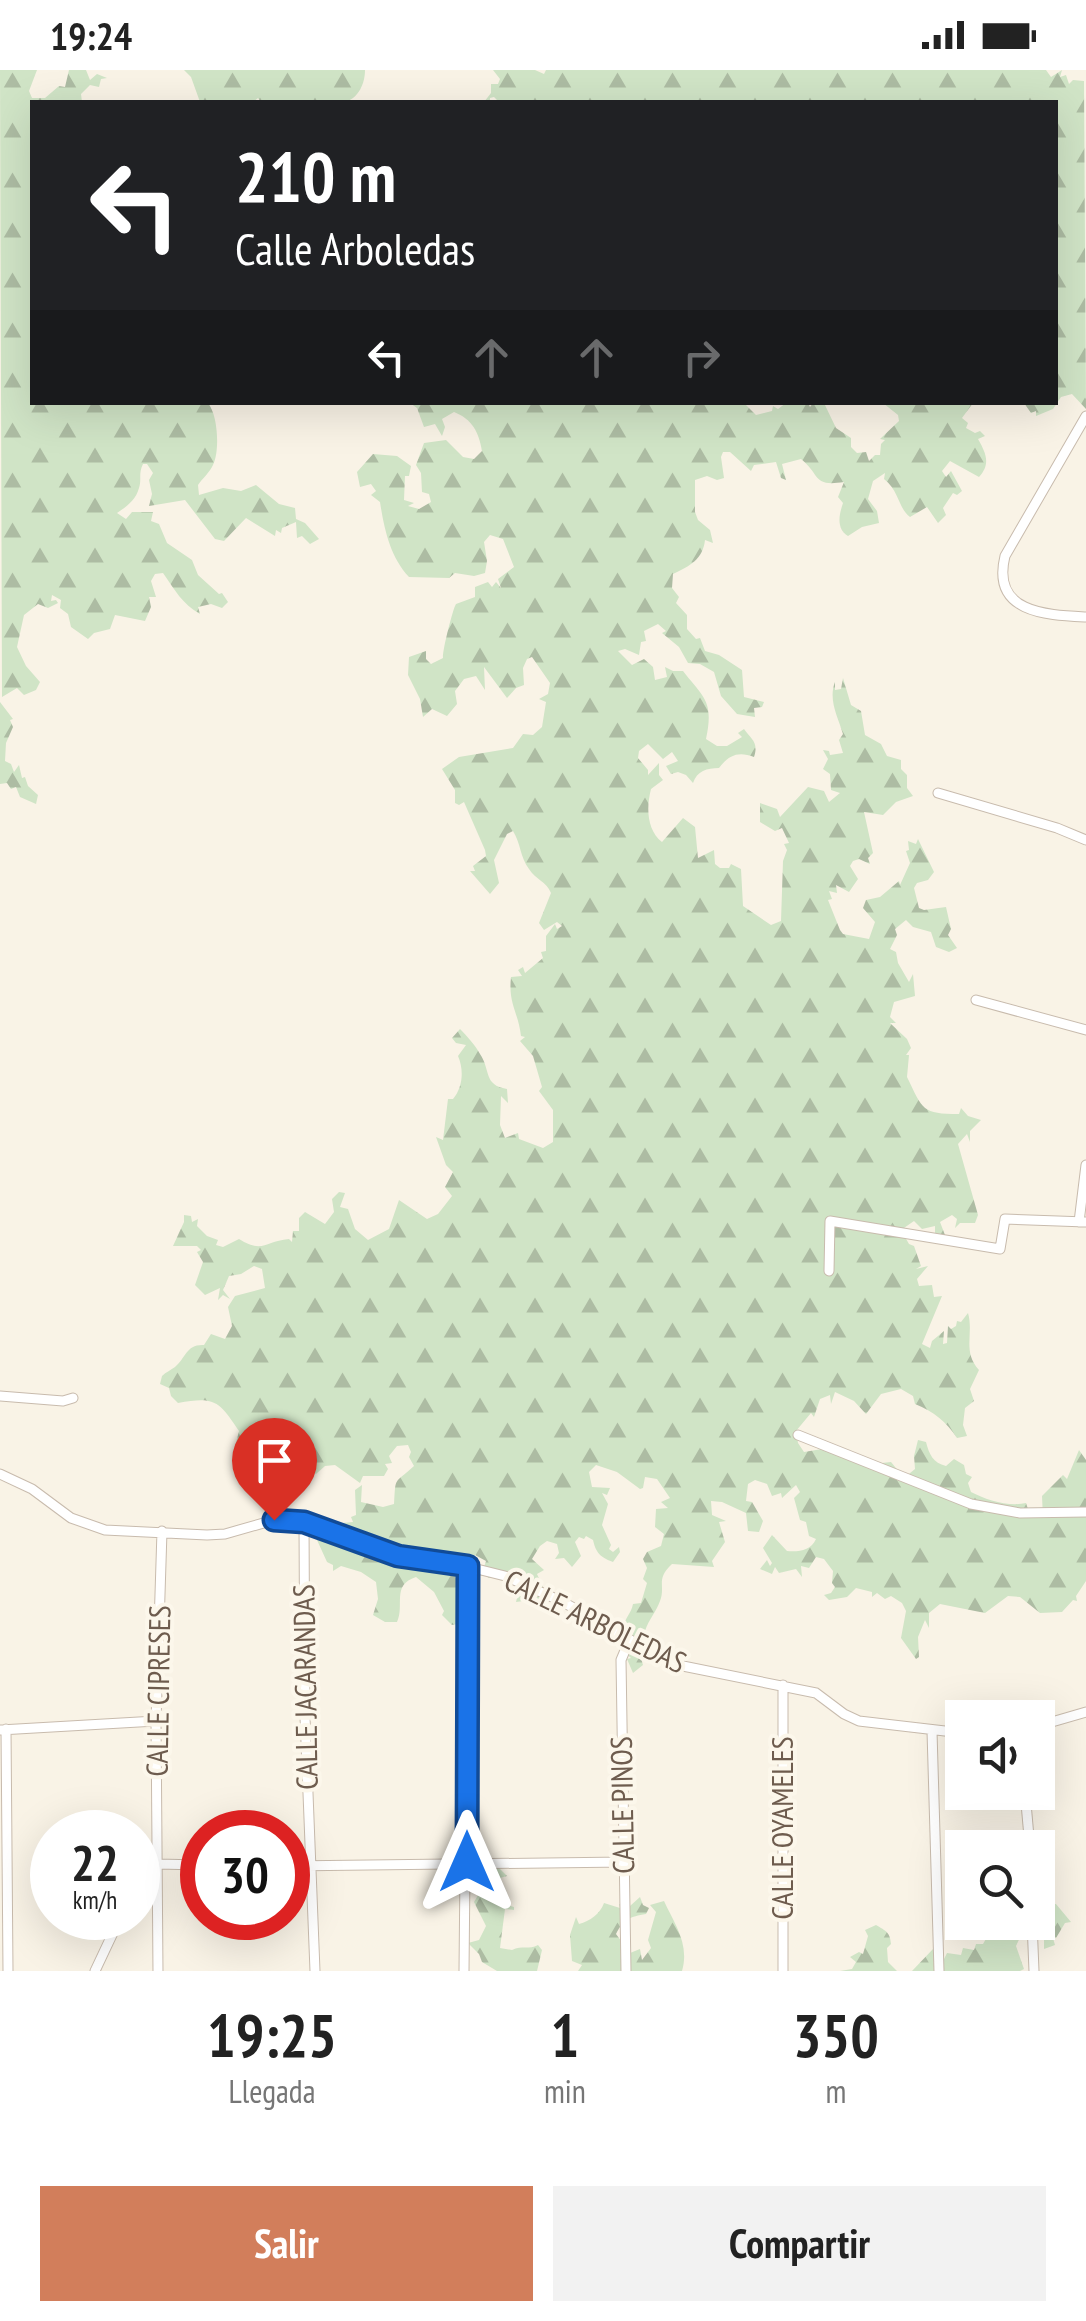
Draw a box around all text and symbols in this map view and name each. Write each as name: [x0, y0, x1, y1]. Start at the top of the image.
text: 19:24: [50, 11, 132, 60]
text: 210 m: [235, 131, 396, 221]
icon: left: [70, 140, 200, 270]
text: Calle Arboledas: [235, 219, 475, 277]
icon: left: [359, 330, 414, 385]
icon: ahead: [464, 330, 519, 385]
icon: ahead: [569, 330, 624, 385]
icon: right: [674, 330, 729, 385]
pin: [232, 1418, 317, 1521]
icon: arrive: [247, 1433, 302, 1488]
street label: CALLE ARBOLEDAS: [499, 1560, 693, 1681]
street label: CALLE JACARANDAS: [283, 1584, 326, 1790]
street label: CALLE CIPRESES: [137, 1605, 178, 1777]
map controls: [945, 1700, 1055, 1940]
button: sound: [945, 1700, 1055, 1810]
street label: CALLE PINOS: [601, 1736, 642, 1874]
street label: CALLE OYAMELES: [762, 1737, 801, 1920]
speed limit sign: 30: [180, 1810, 310, 1940]
position arrow: [415, 1810, 519, 1914]
text: 22: [71, 1830, 119, 1895]
button: search: [945, 1830, 1055, 1940]
text: km/h: [73, 1884, 117, 1916]
text: 19:25: [207, 1996, 337, 2074]
text: 1: [551, 1996, 579, 2074]
text: 350: [793, 1996, 879, 2074]
text: Llegada: [228, 2070, 315, 2112]
text: min: [544, 2070, 586, 2112]
text: m: [825, 2070, 846, 2112]
button: Salir: [40, 2186, 533, 2301]
button: Compartir: [553, 2186, 1046, 2301]

